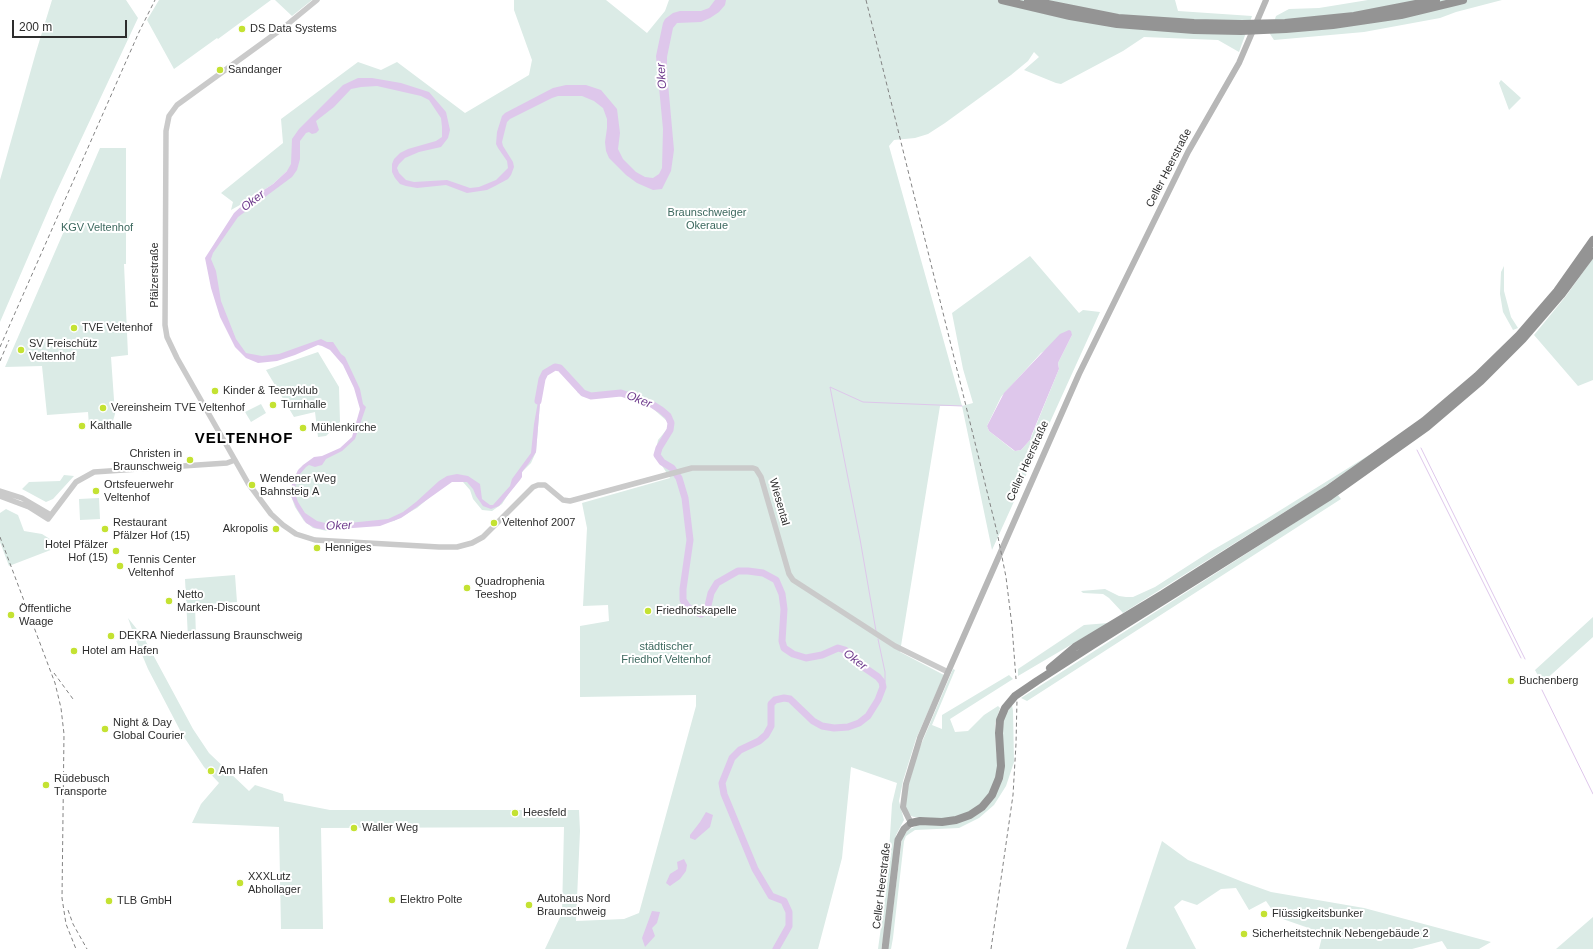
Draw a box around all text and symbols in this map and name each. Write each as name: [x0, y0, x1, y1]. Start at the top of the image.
scale bar: [14, 12, 129, 38]
text: 200 m: [19, 20, 52, 34]
place label: DS Data Systems: [250, 22, 337, 36]
marker: DS Data Systems: [237, 24, 247, 34]
place label: Sandanger: [228, 63, 282, 77]
water label: Oker: [654, 63, 670, 89]
marker: Sandanger: [215, 65, 225, 75]
street label: Celler Heerstraße: [1143, 126, 1195, 210]
water label: Oker: [238, 187, 268, 215]
park label: Braunschweiger Okeraue: [668, 206, 746, 232]
park label: KGV Veltenhof: [61, 221, 133, 235]
street label: Pfälzerstraße: [148, 242, 162, 308]
place label: TVE Veltenhof: [82, 321, 152, 335]
marker: TVE Veltenhof: [69, 323, 79, 333]
place label: SV Freischütz Veltenhof: [29, 337, 97, 363]
marker: SV Freischütz Veltenhof: [16, 345, 26, 355]
place label: Kinder & Teenyklub: [223, 384, 318, 398]
marker: Kinder & Teenyklub: [210, 386, 220, 396]
water label: Oker: [624, 388, 654, 412]
place label: Turnhalle: [281, 398, 326, 412]
marker: Turnhalle: [268, 400, 278, 410]
place label: Vereinsheim TVE Veltenhof: [111, 401, 245, 415]
marker: Vereinsheim TVE Veltenhof: [98, 403, 108, 413]
place label: Kalthalle: [90, 419, 132, 433]
street label: Celler Heerstraße: [1004, 419, 1052, 503]
marker: Kalthalle: [77, 421, 87, 431]
place label: Mühlenkirche: [311, 421, 376, 435]
marker: Mühlenkirche: [298, 423, 308, 433]
district label: VELTENHOF: [195, 430, 293, 448]
place label: Christen in Braunschweig: [113, 447, 182, 473]
marker: Christen in Braunschweig: [185, 455, 195, 465]
place label: Wendener Weg Bahnsteig A: [260, 472, 336, 498]
street label: Wiesental: [766, 477, 792, 527]
place label: Ortsfeuerwehr Veltenhof: [104, 478, 174, 504]
marker: Wendener Weg Bahnsteig A: [247, 480, 257, 490]
marker: Ortsfeuerwehr Veltenhof: [91, 486, 101, 496]
place label: Restaurant Pfälzer Hof (15): [113, 516, 190, 542]
place label: Veltenhof 2007: [502, 516, 575, 530]
water label: Oker: [326, 518, 352, 534]
marker: Veltenhof 2007: [489, 518, 499, 528]
place label: Akropolis: [223, 522, 268, 536]
marker: Restaurant Pfälzer Hof (15): [100, 524, 110, 534]
marker: Akropolis: [271, 524, 281, 534]
place label: Hotel Pfälzer Hof (15): [45, 538, 108, 564]
place label: Henniges: [325, 541, 371, 555]
marker: Henniges: [312, 543, 322, 553]
marker: Hotel Pfälzer Hof (15): [111, 546, 121, 556]
place label: Tennis Center Veltenhof: [128, 553, 196, 579]
marker: Tennis Center Veltenhof: [115, 561, 125, 571]
place label: Quadrophenia Teeshop: [475, 575, 545, 601]
marker: Quadrophenia Teeshop: [462, 583, 472, 593]
place label: Netto Marken-Discount: [177, 588, 260, 614]
marker: Netto Marken-Discount: [164, 596, 174, 606]
place label: Öffentliche Waage: [19, 602, 71, 628]
place label: Friedhofskapelle: [656, 604, 737, 618]
marker: Friedhofskapelle: [643, 606, 653, 616]
marker: Öffentliche Waage: [6, 610, 16, 620]
place label: DEKRA Niederlassung Braunschweig: [119, 629, 302, 643]
marker: DEKRA Niederlassung Braunschweig: [106, 631, 116, 641]
park label: städtischer Friedhof Veltenhof: [621, 640, 711, 666]
place label: Hotel am Hafen: [82, 644, 158, 658]
marker: Hotel am Hafen: [69, 646, 79, 656]
water label: Oker: [840, 646, 870, 674]
place label: Buchenberg: [1519, 674, 1578, 688]
marker: Buchenberg: [1506, 676, 1516, 686]
place label: Night & Day Global Courier: [113, 716, 184, 742]
marker: Night & Day Global Courier: [100, 724, 110, 734]
place label: Am Hafen: [219, 764, 268, 778]
marker: Am Hafen: [206, 766, 216, 776]
place label: Rüdebusch Transporte: [54, 772, 110, 798]
marker: Rüdebusch Transporte: [41, 780, 51, 790]
place label: Heesfeld: [523, 806, 566, 820]
marker: Heesfeld: [510, 808, 520, 818]
place label: Waller Weg: [362, 821, 418, 835]
marker: Waller Weg: [349, 823, 359, 833]
street label: Celler Heerstraße: [870, 842, 894, 930]
place label: XXXLutz Abhollager: [248, 870, 301, 896]
marker: XXXLutz Abhollager: [235, 878, 245, 888]
place label: Autohaus Nord Braunschweig: [537, 892, 610, 918]
place label: Elektro Polte: [400, 893, 462, 907]
place label: TLB GmbH: [117, 894, 172, 908]
marker: Elektro Polte: [387, 895, 397, 905]
marker: TLB GmbH: [104, 896, 114, 906]
marker: Autohaus Nord Braunschweig: [524, 900, 534, 910]
place label: Flüssigkeitsbunker: [1272, 907, 1363, 921]
marker: Flüssigkeitsbunker: [1259, 909, 1269, 919]
place label: Sicherheitstechnik Nebengebäude 2: [1252, 927, 1429, 941]
marker: Sicherheitstechnik Nebengebäude 2: [1239, 929, 1249, 939]

